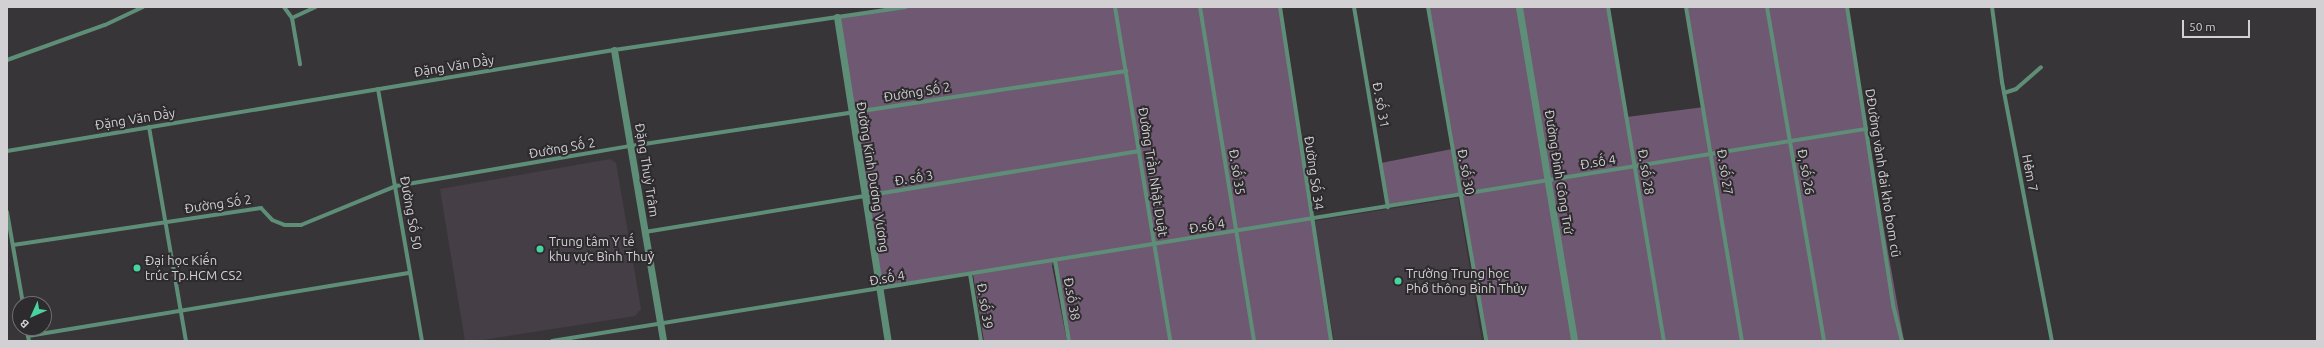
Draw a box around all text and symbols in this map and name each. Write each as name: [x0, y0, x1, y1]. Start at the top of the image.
scale bar: [2184, 12, 2252, 38]
text: 50 m: [2189, 20, 2216, 33]
street label: Đặng Văn Dầy: [413, 52, 495, 80]
street label: Đường Số 2: [883, 79, 951, 105]
street label: Đ. số 31: [1369, 81, 1393, 129]
street label: DĐường vành đai kho bom cũ: [1862, 88, 1904, 258]
street label: Đường Kinh Dương Vương: [853, 101, 893, 253]
street label: Đặng Văn Dầy: [94, 105, 176, 133]
street label: Đường Trần Nhật Duật: [1135, 106, 1171, 238]
street label: Đường Đinh Công Trứ: [1541, 109, 1577, 235]
street label: Đặng Thuỳ Trâm: [632, 122, 662, 218]
street label: Đường Số 2: [528, 134, 596, 162]
street label: Đường Số 34: [1301, 135, 1327, 211]
street label: Đ. số 35: [1226, 148, 1248, 196]
street label: Đ. số 30: [1454, 148, 1478, 196]
street label: Đ. số 28: [1635, 148, 1657, 196]
street label: Đ. số 27: [1714, 148, 1736, 196]
street label: Đ, số 26: [1794, 148, 1818, 196]
street label: Đ.số 4: [1579, 151, 1617, 173]
street label: Hẻm 7: [2019, 153, 2041, 193]
street label: Đ. số 3: [894, 167, 934, 189]
street label: Đường Số 50: [397, 175, 425, 251]
street label: Đường Số 2: [184, 192, 252, 216]
street label: Đ.số 4: [1188, 215, 1226, 237]
place label: Trung tâm Y tế khu vực Bình Thuỷ: [549, 234, 654, 265]
marker: Trung tâm Y tế khu vực Bình Thuỷ: [534, 243, 546, 255]
place label: Đại học Kiến trúc Tp.HCM CS2: [145, 253, 243, 284]
marker: Đại học Kiến trúc Tp.HCM CS2: [132, 263, 142, 273]
place label: Trường Trung học Phổ thông Bình Thủy: [1406, 266, 1527, 297]
street label: Đ.số 4: [868, 267, 906, 289]
street label: Đ.số 38: [1061, 276, 1083, 322]
marker: Trường Trung học Phổ thông Bình Thủy: [1393, 276, 1403, 286]
street label: Đ. số 39: [974, 282, 996, 330]
north arrow: [12, 296, 52, 336]
text: B: [17, 317, 31, 331]

